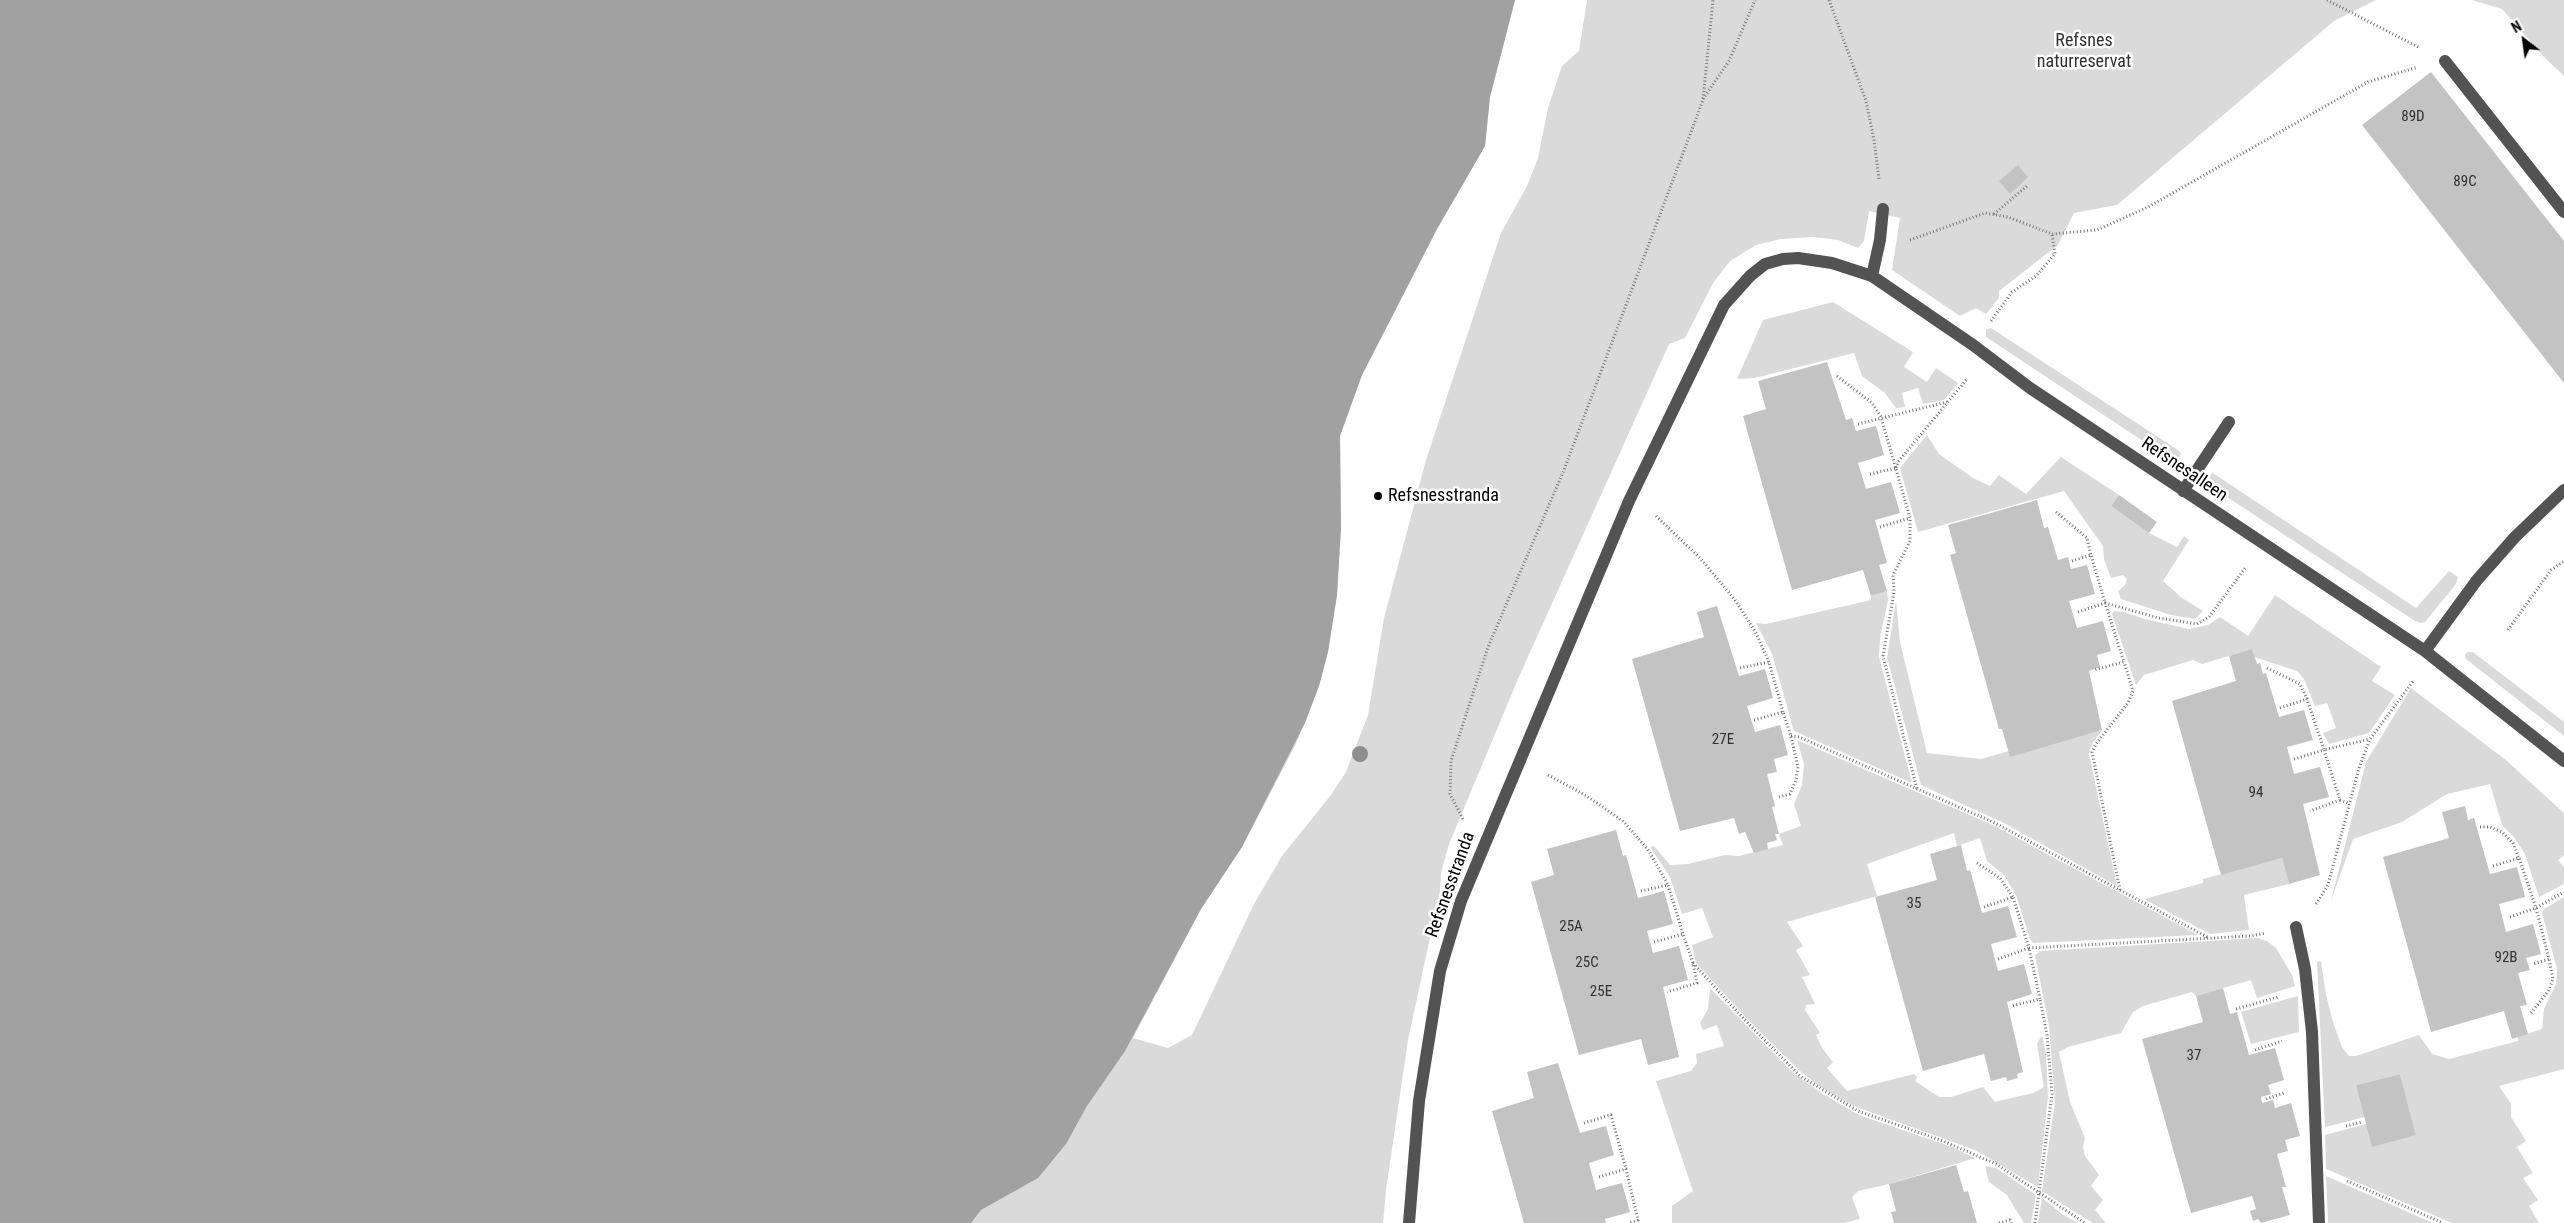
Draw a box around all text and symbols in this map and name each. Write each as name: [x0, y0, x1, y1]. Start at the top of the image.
north arrow: [2499, 15, 2549, 65]
text: N: [2509, 18, 2524, 36]
park label: Refsnes naturreservat: [2037, 30, 2131, 72]
house number: 89D: [2401, 108, 2425, 126]
house number: 89C: [2453, 173, 2477, 191]
street label: Refsnesalleen: [2137, 433, 2231, 507]
place label: Refsnesstranda: [1388, 485, 1499, 507]
marker: Refsnesstranda: [1372, 490, 1384, 502]
house number: 27E: [1712, 731, 1734, 749]
house number: 94: [2249, 784, 2263, 802]
street label: Refsnesstranda: [1422, 829, 1480, 941]
house number: 35: [1907, 895, 1921, 913]
house number: 25A: [1559, 918, 1583, 936]
house number: 92B: [2495, 949, 2517, 967]
house number: 25C: [1575, 954, 1599, 972]
house number: 25E: [1590, 983, 1612, 1001]
house number: 37: [2187, 1047, 2201, 1065]

